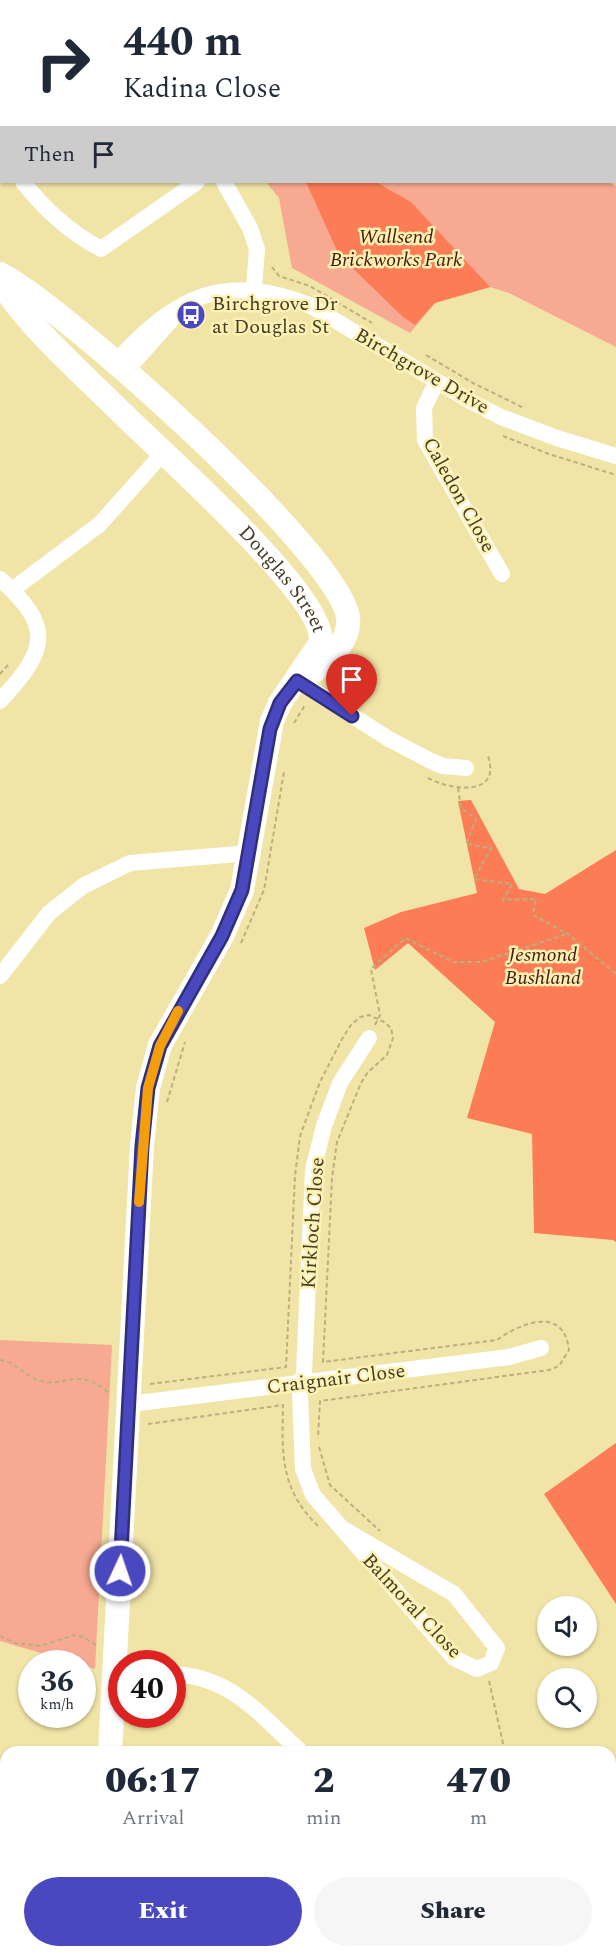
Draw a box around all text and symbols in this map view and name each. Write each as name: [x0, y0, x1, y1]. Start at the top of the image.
text: 440 m: [123, 11, 242, 74]
icon: right: [24, 24, 102, 102]
text: Kadina Close: [123, 68, 281, 110]
text: Then: [24, 138, 75, 171]
icon: arrive: [87, 138, 120, 171]
park label: Wallsend Brickworks Park: [330, 222, 463, 275]
place label: Birchgrove Dr at Douglas St: [212, 289, 338, 342]
bus stop icon: Birchgrove Dr at Douglas St: [175, 299, 207, 331]
street label: Birchgrove Drive: [349, 320, 495, 422]
street label: Caledon Close: [415, 432, 503, 558]
street label: Douglas Street: [231, 519, 334, 637]
pin: [326, 654, 377, 716]
icon: arrive: [335, 663, 368, 696]
park label: Jesmond Bushland: [505, 940, 581, 993]
street label: Kirkloch Close: [293, 1156, 333, 1290]
street label: Craignair Close: [265, 1356, 407, 1402]
position arrow: [88, 1539, 152, 1603]
street label: Balmoral Close: [355, 1546, 469, 1666]
map controls: [537, 1596, 597, 1728]
button: sound: [537, 1596, 597, 1656]
speed limit sign: 40: [108, 1650, 186, 1728]
text: 36: [40, 1659, 74, 1705]
button: search: [537, 1668, 597, 1728]
text: km/h: [40, 1693, 74, 1716]
text: 06:17: [105, 1754, 201, 1809]
text: 2: [313, 1754, 335, 1809]
text: 470: [446, 1754, 511, 1809]
text: Arrival: [122, 1803, 184, 1833]
text: min: [306, 1803, 341, 1833]
text: m: [470, 1803, 487, 1833]
button: Exit: [24, 1877, 302, 1946]
button: Share: [314, 1877, 592, 1946]

